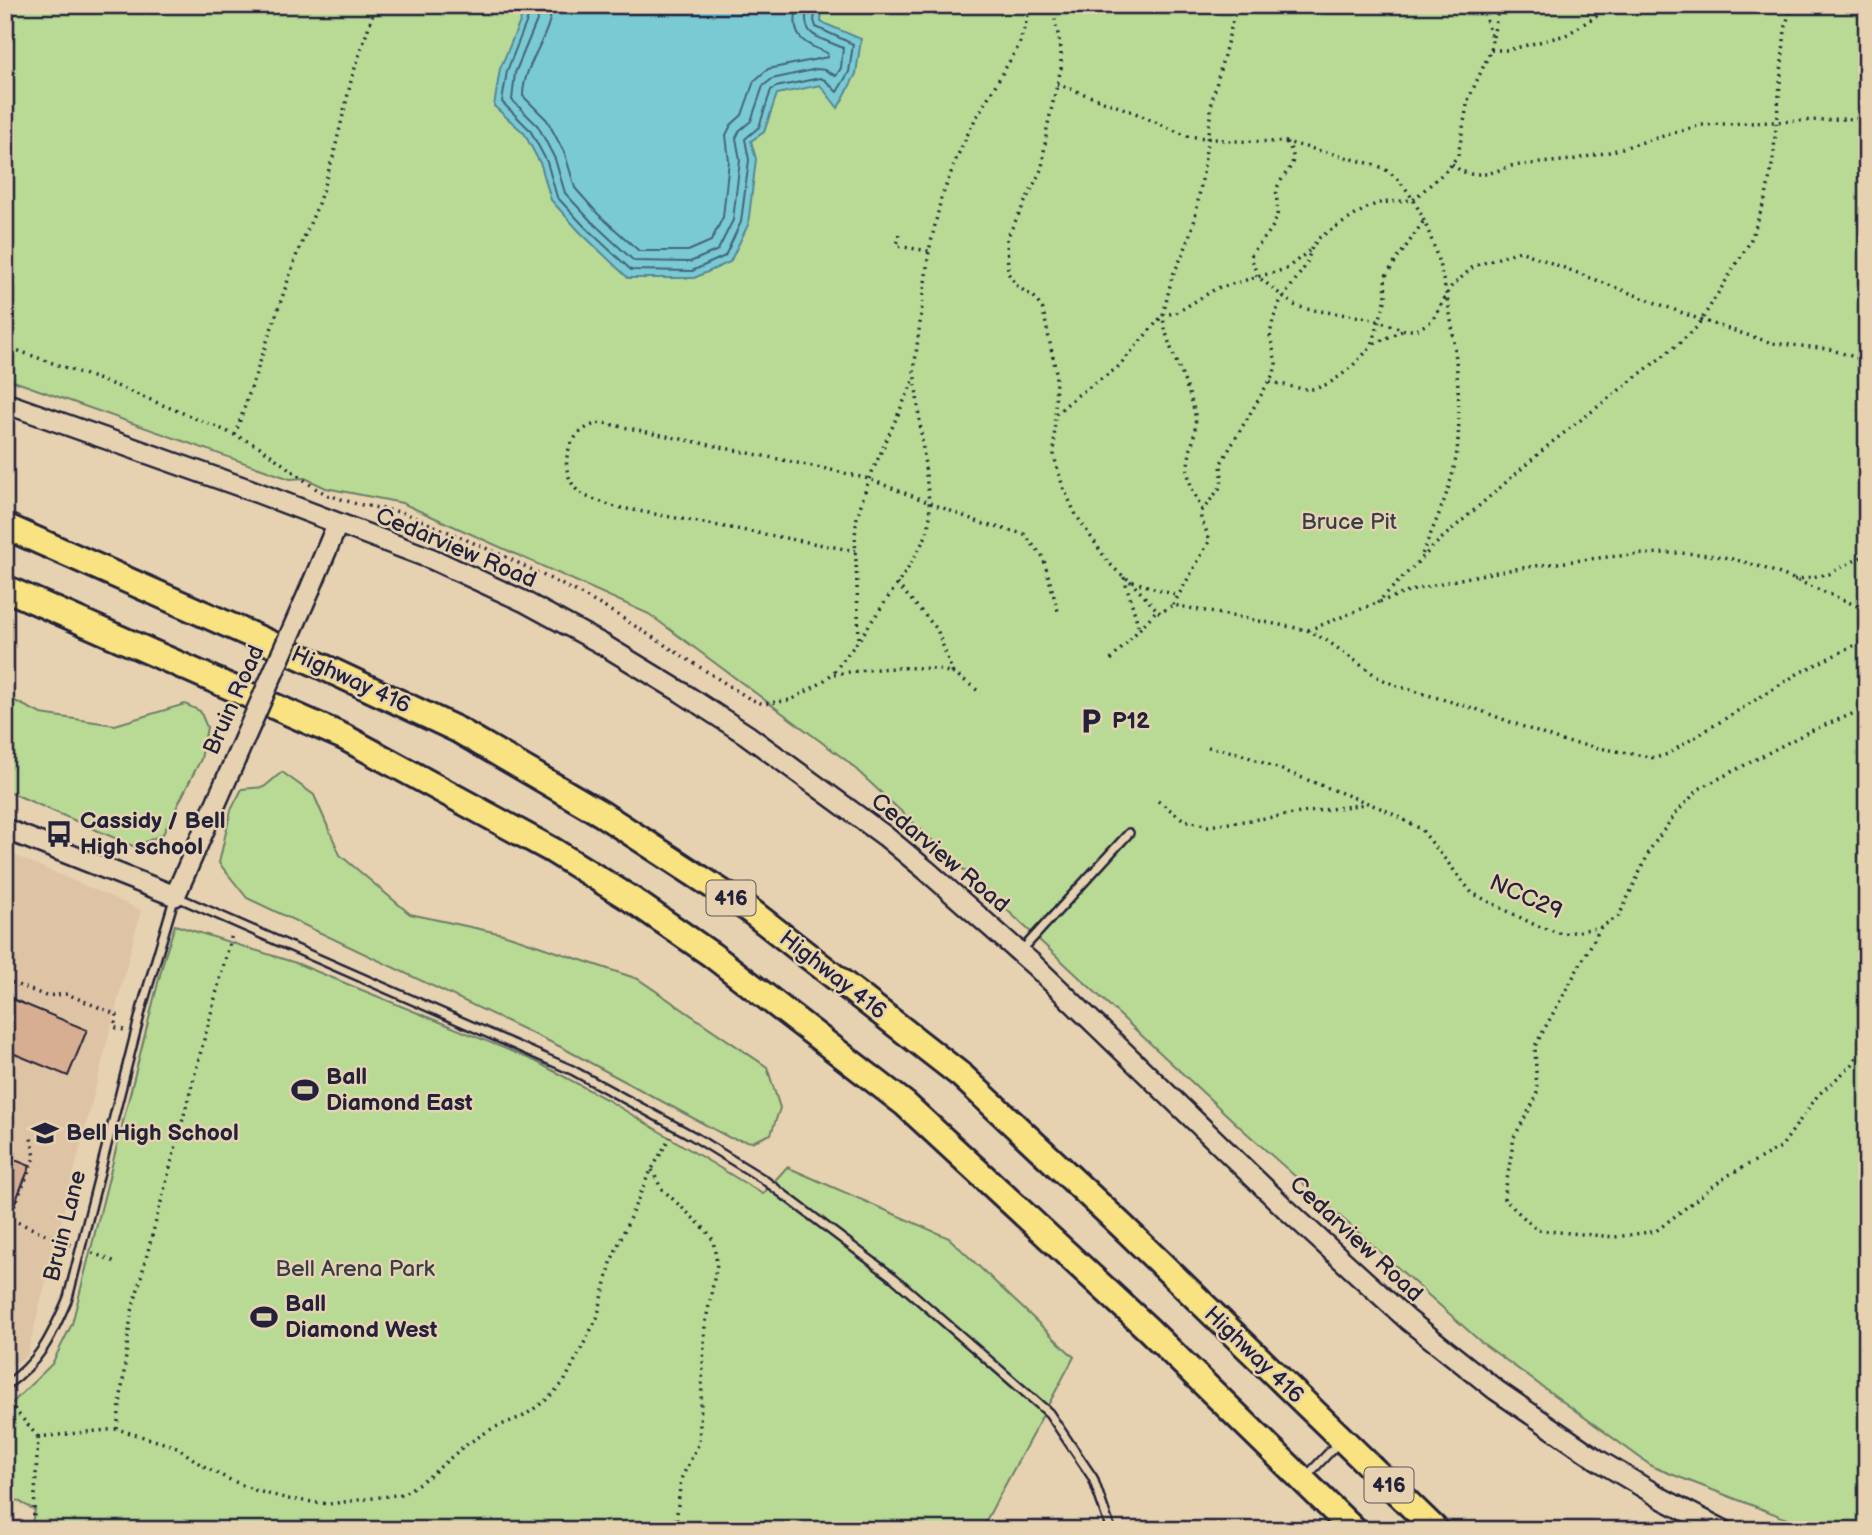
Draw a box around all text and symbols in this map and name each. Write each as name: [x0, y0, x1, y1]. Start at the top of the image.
street label: Cedarview Road: [371, 502, 541, 594]
park label: Bruce Pit: [1301, 508, 1397, 536]
street label: Highway 416: [287, 640, 415, 720]
street label: Bruin Road: [197, 641, 271, 759]
parking icon: P12: [1076, 706, 1106, 736]
place label: P12: [1112, 707, 1150, 735]
street label: Cedarview Road: [865, 787, 1015, 919]
place label: Cassidy / Bell High school: [80, 807, 225, 861]
bus stop icon: Cassidy / Bell High school: [44, 819, 74, 849]
street label: NCC29: [1485, 869, 1567, 925]
road number: 416: [706, 880, 756, 916]
street label: Highway 416: [774, 924, 892, 1026]
place label: Ball Diamond East: [326, 1063, 473, 1117]
sports icon: Ball Diamond East: [290, 1075, 320, 1105]
school or university icon: Bell High School: [30, 1118, 60, 1148]
place label: Bell High School: [66, 1119, 239, 1147]
street label: Bruin Lane: [38, 1167, 92, 1285]
street label: Cedarview Road: [1284, 1170, 1428, 1308]
park label: Bell Arena Park: [275, 1255, 436, 1283]
place label: Ball Diamond West: [285, 1290, 438, 1344]
street label: Highway 416: [1198, 1300, 1310, 1410]
sports icon: Ball Diamond West: [249, 1302, 279, 1332]
road number: 416: [1364, 1468, 1414, 1502]

